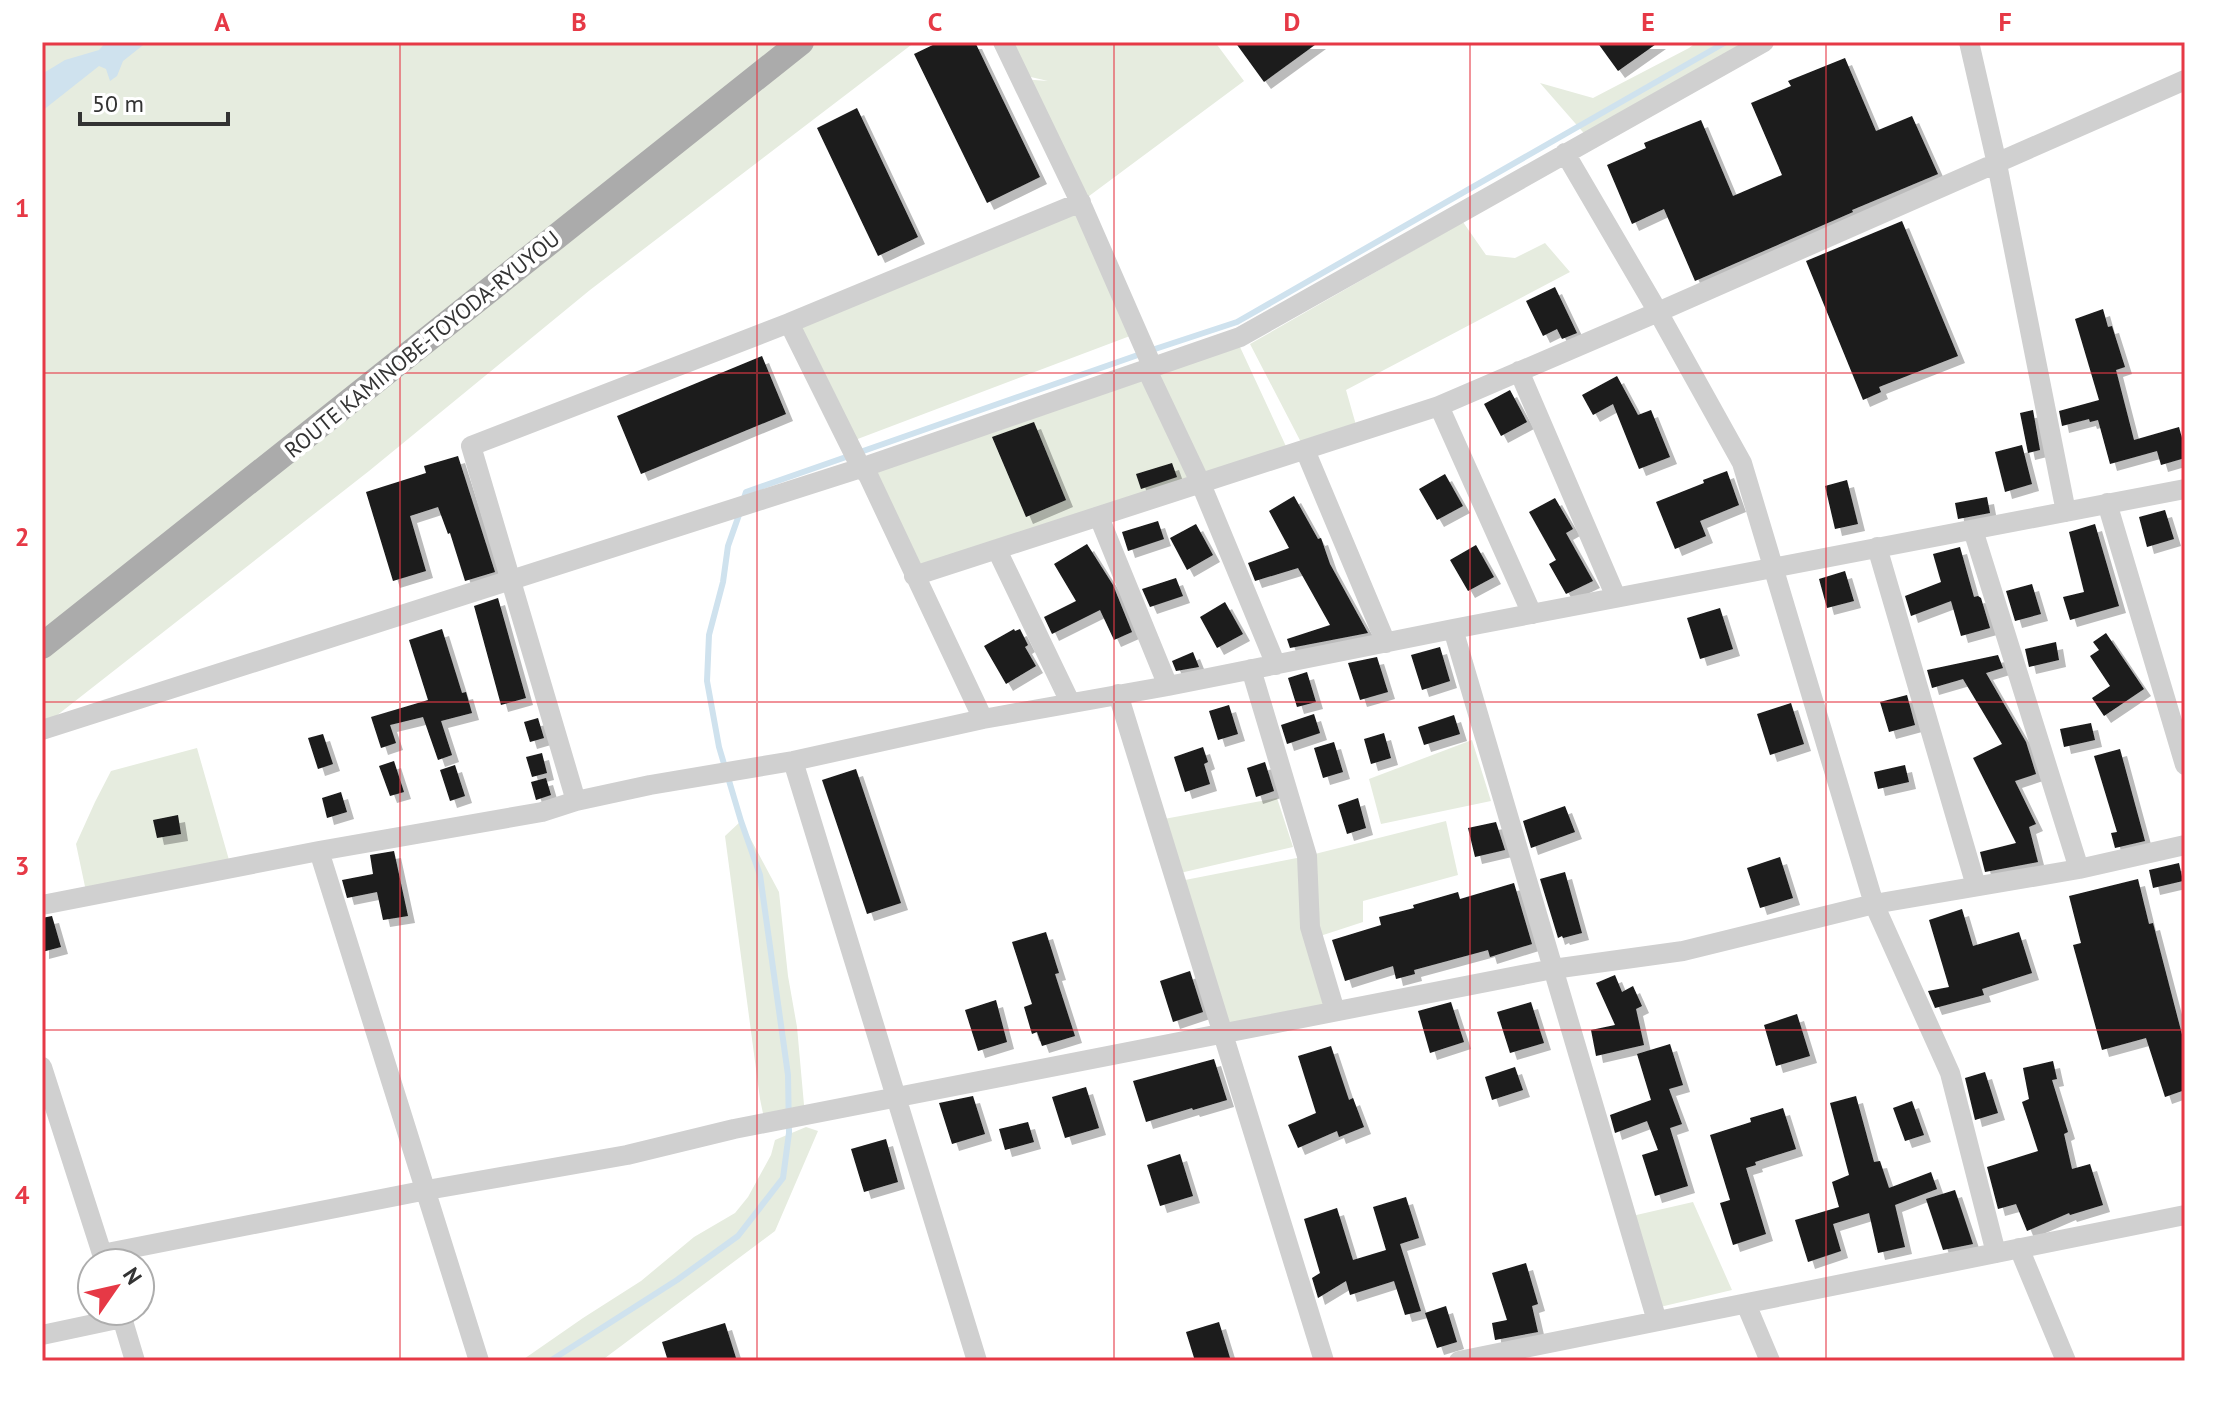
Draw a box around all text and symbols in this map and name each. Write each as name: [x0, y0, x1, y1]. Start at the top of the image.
text: A: [214, 5, 230, 38]
text: B: [571, 5, 587, 38]
text: C: [928, 5, 942, 38]
text: D: [1284, 5, 1300, 38]
text: E: [1641, 5, 1655, 38]
text: F: [1998, 5, 2012, 38]
scale bar: [80, 76, 228, 126]
text: 50 m: [92, 88, 144, 119]
text: 1: [15, 191, 29, 224]
street label: ROUTE KAMINOBE-TOYODA-RYUYOU: [279, 224, 565, 464]
text: 2: [15, 520, 29, 553]
text: 3: [15, 849, 29, 882]
text: 4: [15, 1178, 30, 1211]
north arrow: [76, 1247, 156, 1327]
text: N: [117, 1262, 148, 1290]

